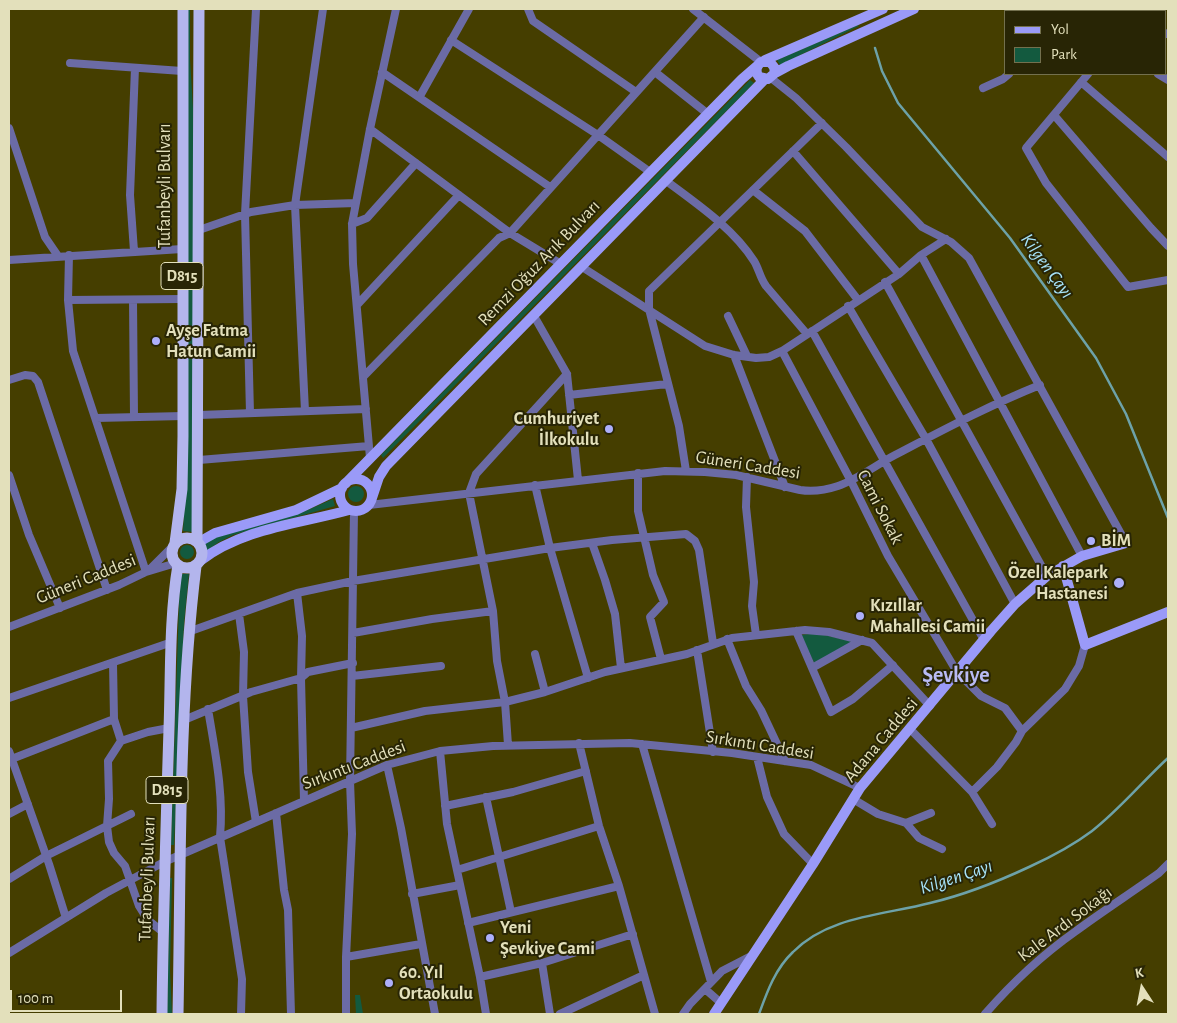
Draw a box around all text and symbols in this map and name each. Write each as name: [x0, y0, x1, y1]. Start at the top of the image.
legend: [1004, 10, 1167, 75]
text: Yol: [1051, 22, 1069, 37]
text: Park: [1051, 47, 1077, 62]
street label: Tufanbeyli Bulvarı: [154, 123, 176, 249]
street label: Remzi Oğuz Arık Bulvarı: [473, 195, 605, 331]
water label: Kilgen Çayı: [1016, 229, 1078, 303]
road number: D815: [161, 262, 203, 290]
place label: Ayşe Fatma Hatun Camii: [166, 320, 256, 362]
marker: Ayşe Fatma Hatun Camii: [150, 335, 162, 347]
place label: Cumhuriyet İlkokulu: [514, 408, 599, 450]
marker: Cumhuriyet İlkokulu: [603, 423, 615, 435]
street label: Güneri Caddesi: [694, 446, 802, 484]
street label: Cami Sokak: [852, 466, 908, 548]
place label: BİM: [1101, 530, 1131, 552]
marker: BİM: [1085, 535, 1097, 547]
street label: Güneri Caddesi: [33, 549, 139, 609]
place label: Özel Kalepark Hastanesi: [1008, 562, 1108, 604]
marker: Özel Kalepark Hastanesi: [1112, 576, 1126, 590]
place label: Kızıllar Mahallesi Camii: [870, 595, 985, 638]
marker: Kızıllar Mahallesi Camii: [854, 610, 866, 622]
district label: Şevkiye: [922, 662, 990, 688]
street label: Adana Caddesi: [839, 693, 923, 787]
street label: Sırkıntı Caddesi: [704, 726, 816, 764]
street label: Sırkıntı Caddesi: [299, 735, 409, 795]
road number: D815: [146, 776, 188, 804]
street label: Tufanbeyli Bulvarı: [134, 816, 160, 942]
water label: Kilgen Çayı: [917, 855, 995, 899]
street label: Kale Ardı Sokağı: [1014, 881, 1116, 967]
place label: Yeni Şevkiye Cami: [500, 917, 595, 960]
marker: Yeni Şevkiye Cami: [484, 932, 496, 944]
place label: 60. Yıl Ortaokulu: [399, 962, 473, 1004]
north arrow: [1117, 963, 1167, 1013]
text: K: [1134, 966, 1144, 981]
marker: 60. Yıl Ortaokulu: [383, 977, 395, 989]
scale bar: [12, 980, 125, 1012]
text: 100 m: [18, 991, 53, 1006]

